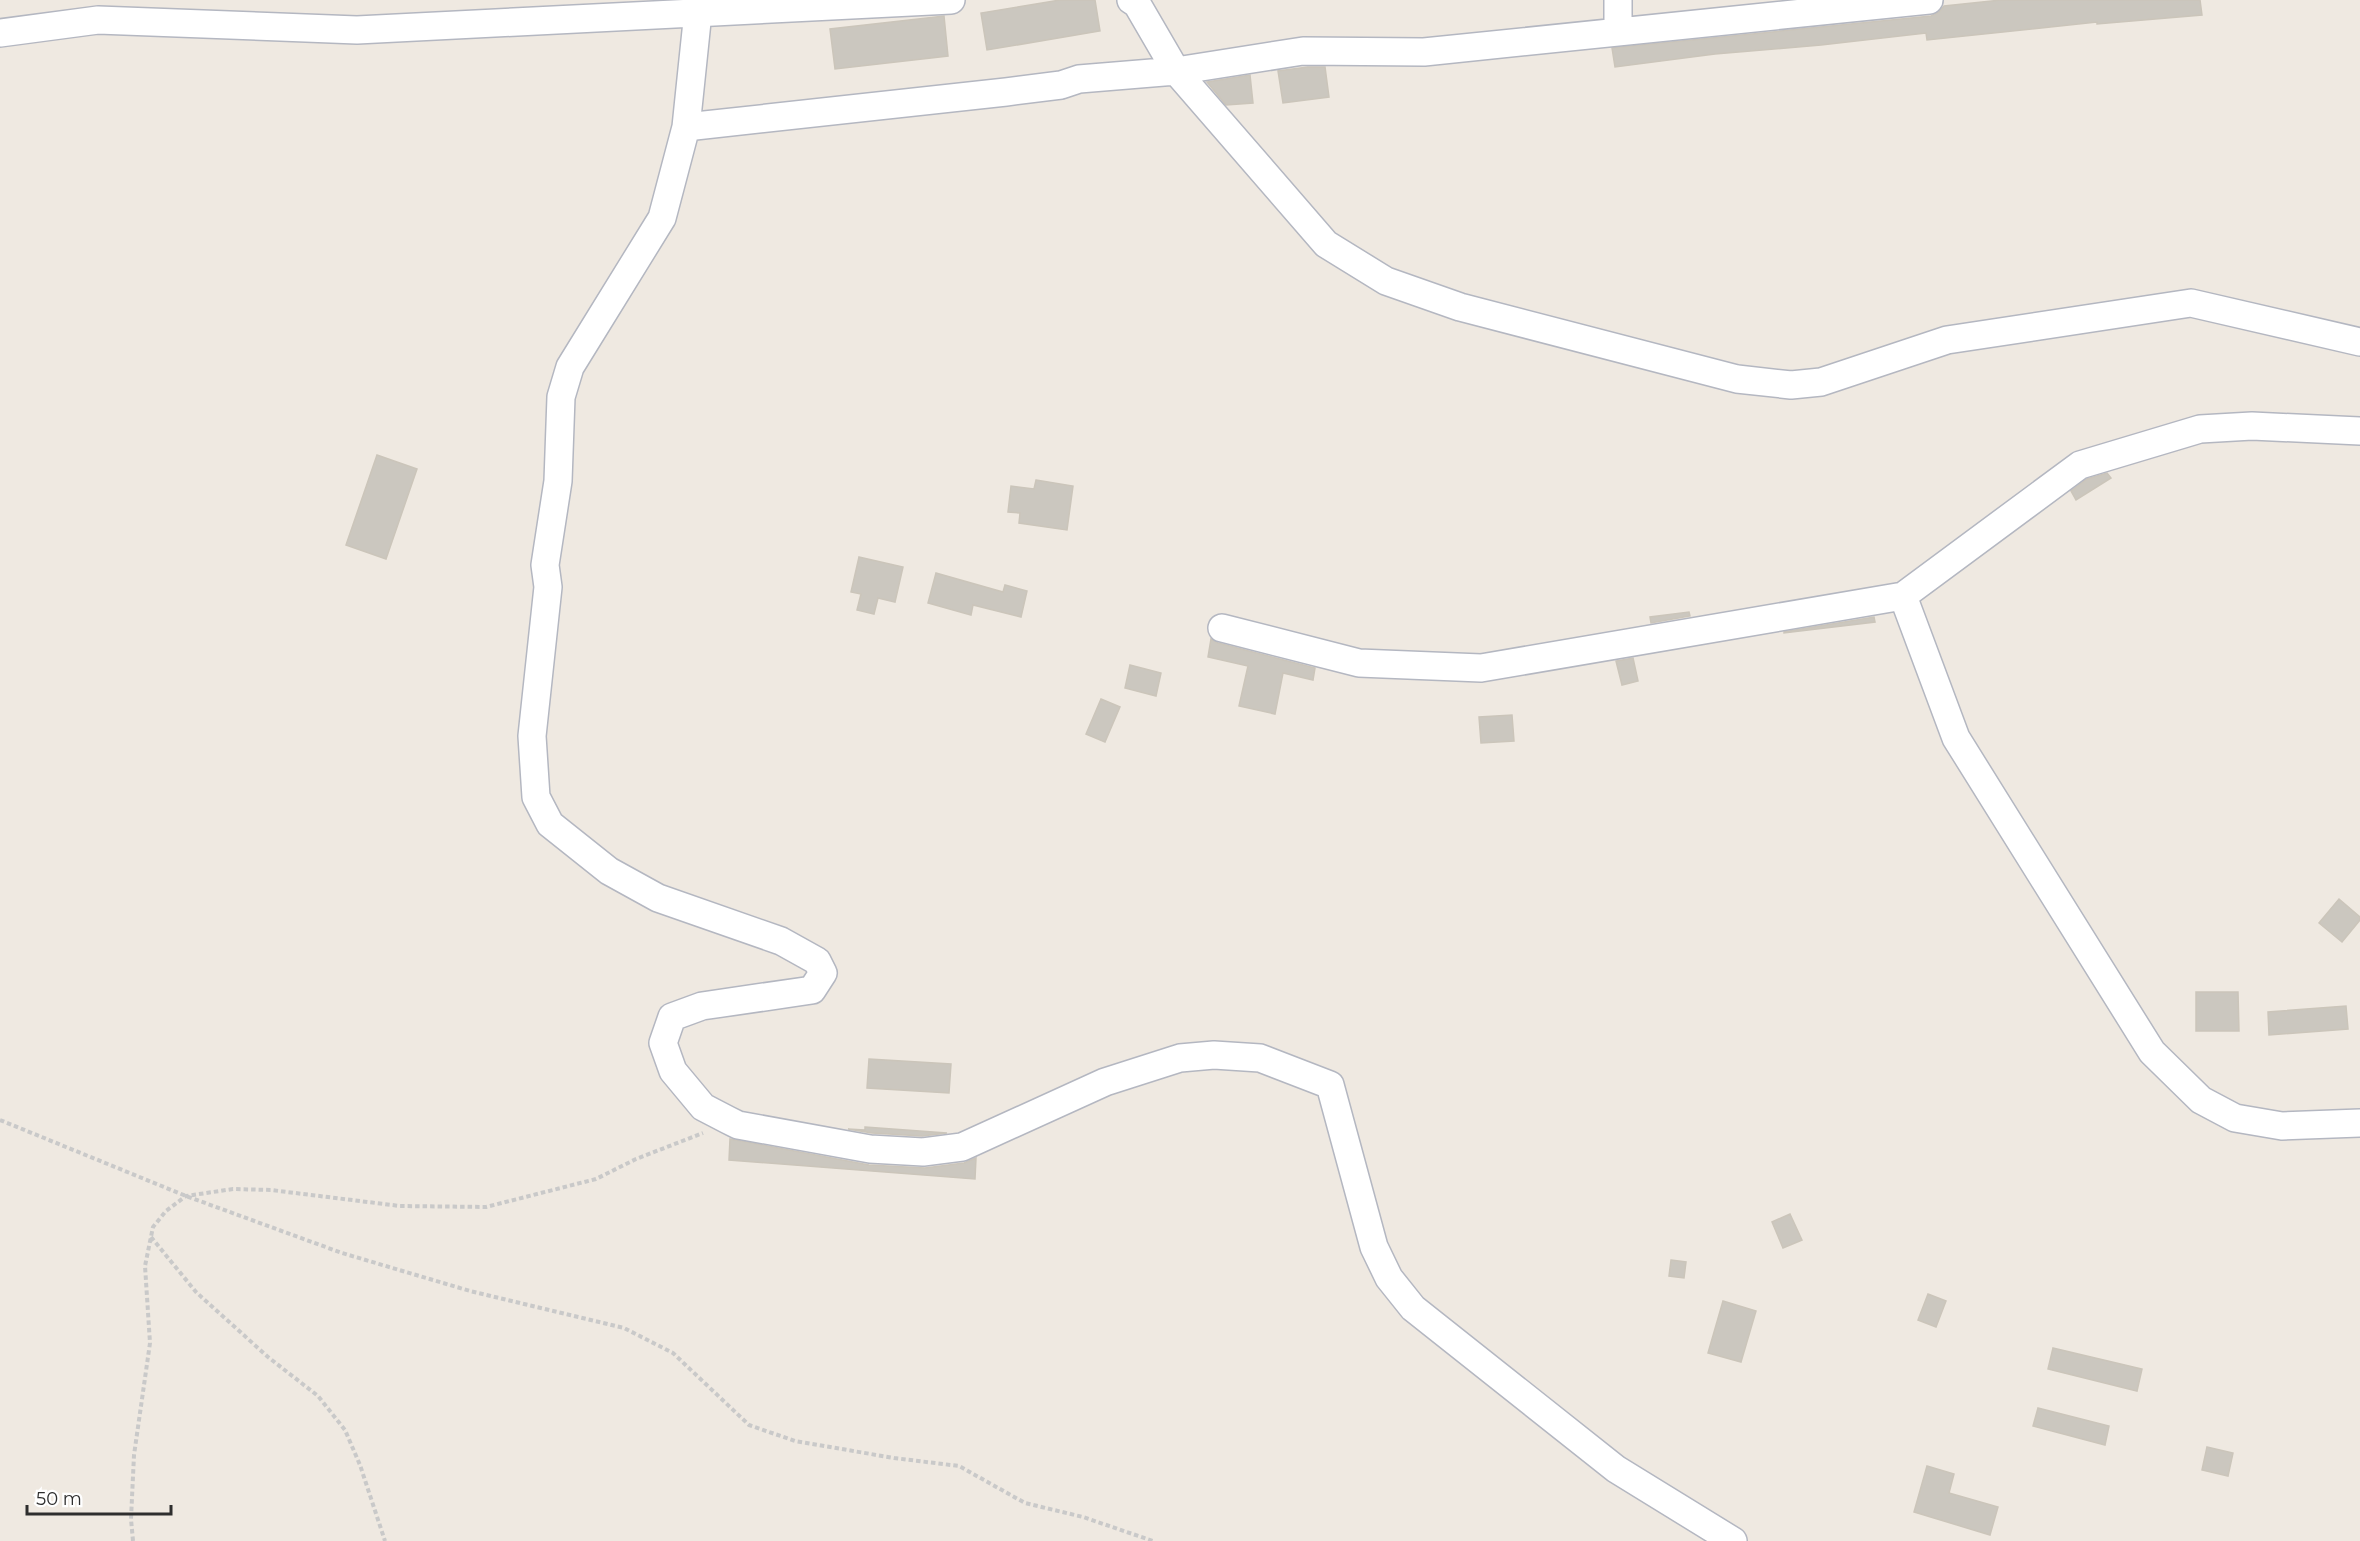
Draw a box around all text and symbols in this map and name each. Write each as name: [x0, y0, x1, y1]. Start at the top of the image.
scale bar: [27, 1478, 171, 1516]
text: 50 m: [36, 1488, 82, 1510]

